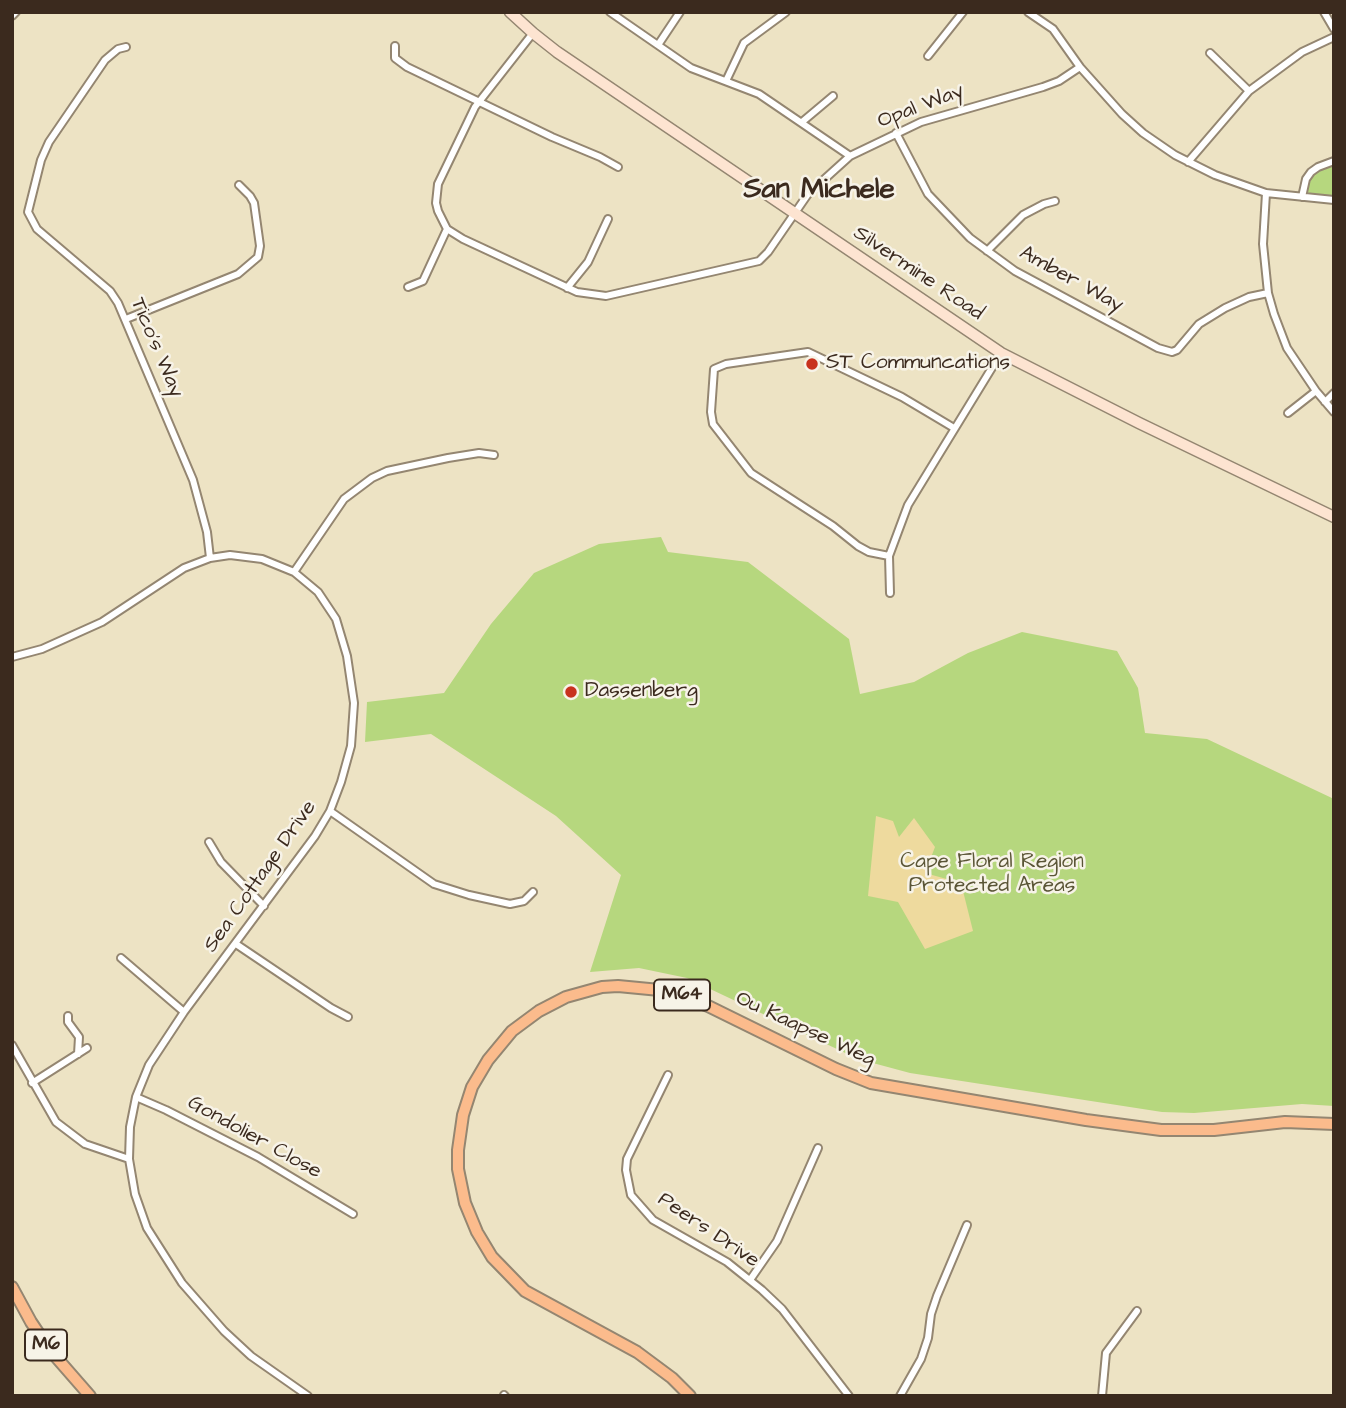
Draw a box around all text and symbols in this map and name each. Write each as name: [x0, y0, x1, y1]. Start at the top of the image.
street label: Opal Way: [874, 79, 968, 135]
district label: San Michele: [743, 174, 895, 208]
street label: Silvermine Road: [848, 221, 988, 327]
street label: Amber Way: [1015, 241, 1127, 319]
street label: Tico's Way: [124, 294, 188, 402]
place label: ST Communcations: [826, 351, 1010, 377]
marker: ST Communcations: [804, 356, 820, 372]
place label: Dassenberg: [585, 679, 698, 705]
marker: Dassenberg: [563, 684, 579, 700]
street label: Sea Cottage Drive: [199, 796, 323, 958]
park label: Cape Floral Region Protected Areas: [900, 850, 1084, 900]
road number: M64: [654, 979, 710, 1010]
street label: Ou Kaapse Weg: [731, 987, 879, 1073]
street label: Gondolier Close: [183, 1091, 325, 1185]
street label: Peers Drive: [652, 1188, 764, 1274]
road number: M6: [25, 1330, 67, 1360]

